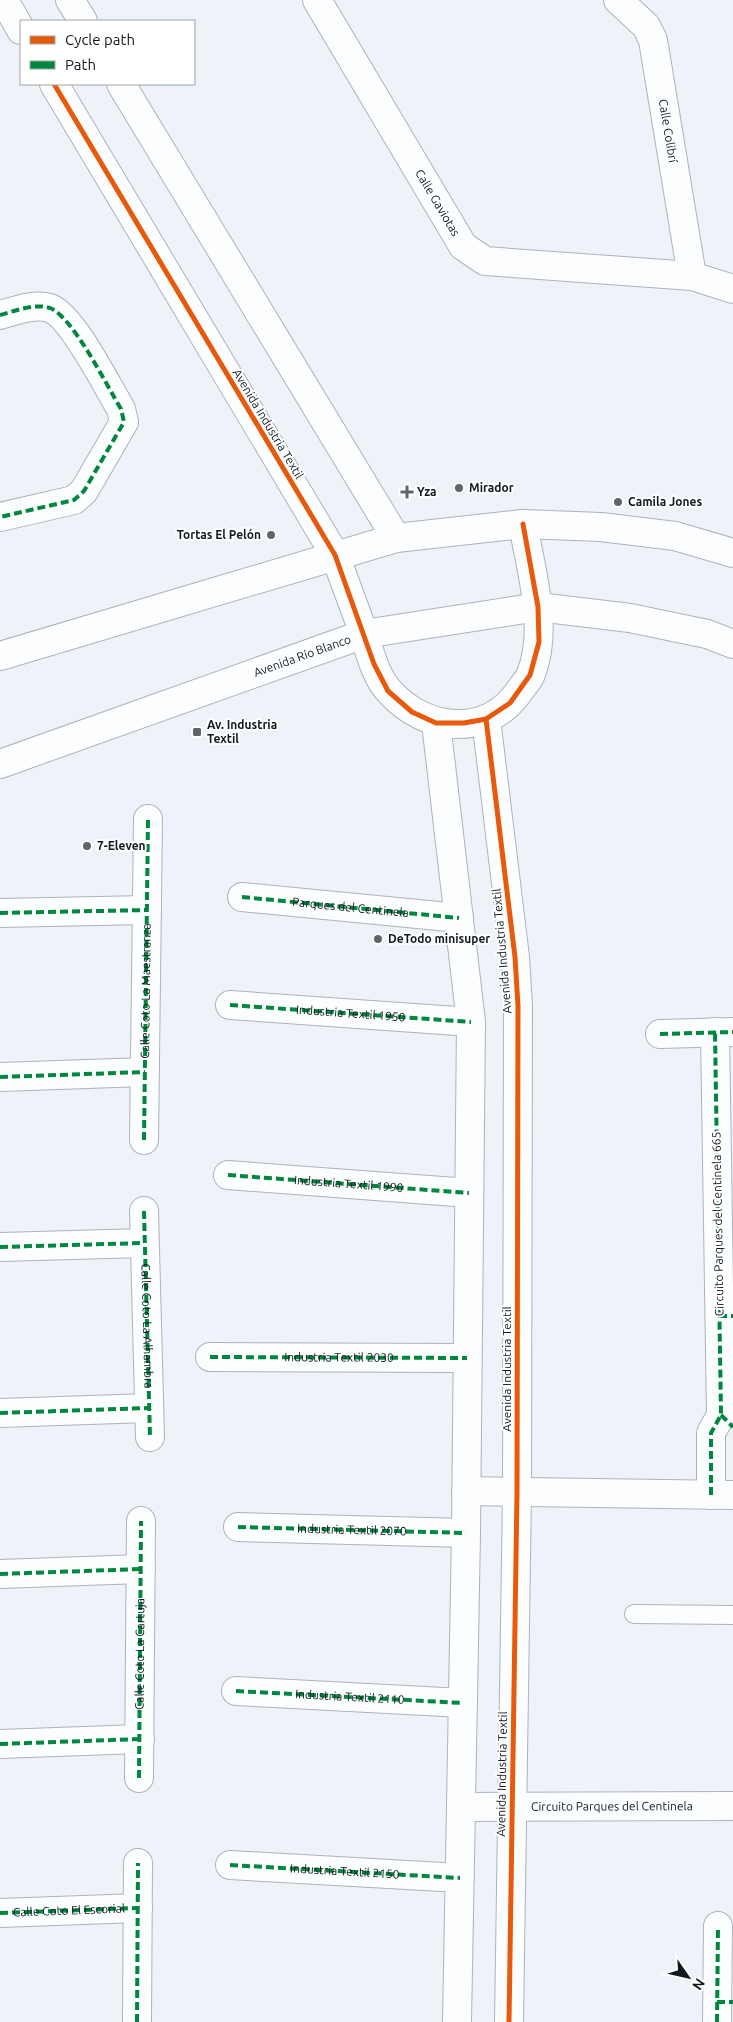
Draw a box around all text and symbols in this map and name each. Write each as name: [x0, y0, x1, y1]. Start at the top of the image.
legend: [20, 20, 195, 85]
text: Cycle path: [65, 31, 135, 48]
text: Path: [65, 56, 96, 73]
street label: Calle Colibrí: [657, 98, 680, 165]
street label: Calle Gaviotas: [413, 167, 463, 238]
street label: Avenida Industria Textil: [231, 367, 306, 481]
place label: Mirador: [469, 481, 514, 494]
marker: Mirador: [453, 482, 465, 494]
place label: Yza: [417, 485, 437, 498]
marker: Yza: [401, 486, 413, 498]
place label: Camila Jones: [628, 495, 702, 508]
marker: Camila Jones: [612, 496, 624, 508]
place label: Tortas El Pelón: [177, 528, 261, 541]
marker: Tortas El Pelón: [265, 529, 277, 541]
street label: Avenida Río Blanco: [252, 632, 353, 679]
place label: Av. Industria Textil: [207, 718, 277, 745]
marker: Av. Industria Textil: [191, 726, 203, 738]
place label: 7-Eleven: [97, 839, 146, 852]
marker: 7-Eleven: [81, 840, 93, 852]
street label: Avenida Industria Textil: [490, 888, 513, 1014]
street label: Parques del Centinela: [292, 895, 409, 919]
street label: Calle Coto La Maestranza: [138, 923, 153, 1059]
place label: DeTodo minisuper: [388, 932, 490, 945]
marker: DeTodo minisuper: [372, 933, 384, 945]
street label: Industria Textil 1950: [296, 1003, 406, 1023]
street label: Circuito Parques del Centinela 665: [709, 1132, 726, 1316]
street label: Industria Textil 1990: [294, 1173, 404, 1194]
street label: Calle Coto La Alhambra: [139, 1263, 156, 1389]
street label: Avenida Industria Textil: [500, 1306, 513, 1432]
street label: Industria Textil 2030: [284, 1350, 394, 1364]
street label: Industria Textil 2070: [297, 1522, 407, 1537]
street label: Calle Coto La Cartuja: [133, 1598, 146, 1710]
street label: Industria Textil 2110: [295, 1687, 405, 1706]
street label: Avenida Industria Textil: [494, 1711, 509, 1837]
street label: Circuito Parques del Centinela: [531, 1799, 693, 1813]
street label: Industria Textil 2150: [290, 1861, 400, 1881]
street label: Calle Coto El Escorial: [13, 1901, 125, 1919]
north arrow: [663, 1952, 713, 2002]
text: N: [689, 1975, 708, 1993]

